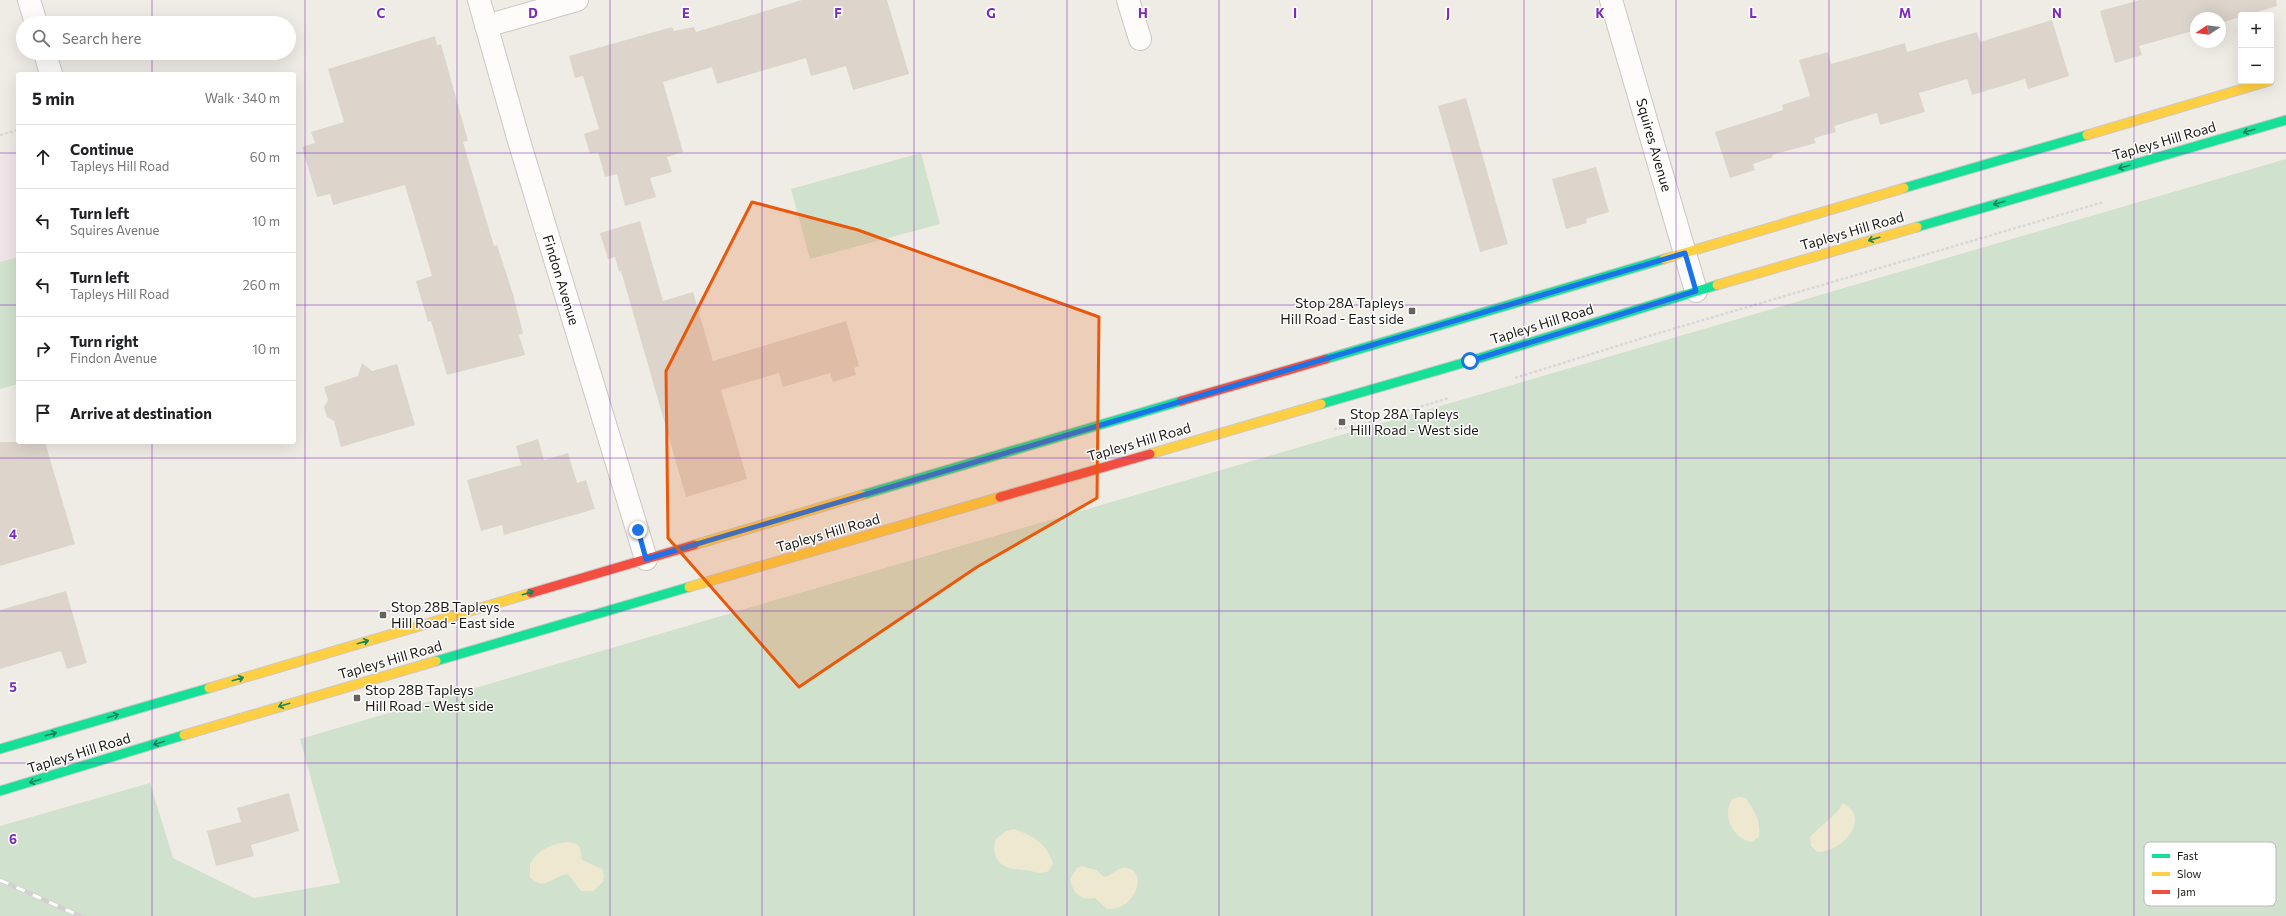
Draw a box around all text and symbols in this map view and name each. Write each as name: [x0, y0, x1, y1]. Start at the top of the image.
text: C: [377, 5, 386, 21]
text: D: [528, 5, 538, 21]
text: E: [682, 5, 690, 21]
text: F: [834, 5, 842, 21]
text: G: [986, 5, 996, 21]
text: H: [1138, 5, 1148, 21]
text: I: [1293, 5, 1297, 21]
text: J: [1446, 5, 1450, 21]
text: K: [1595, 5, 1605, 21]
text: L: [1749, 5, 1757, 21]
text: M: [1899, 5, 1911, 21]
text: N: [2052, 5, 2062, 21]
north arrow: [2190, 12, 2226, 48]
map controls: [2238, 12, 2274, 84]
button: +: [2238, 12, 2274, 48]
search box: [16, 16, 296, 60]
icon: search: [30, 27, 52, 49]
text: Search here: [62, 29, 141, 47]
button: −: [2238, 48, 2274, 84]
text: 5 min: [32, 88, 75, 109]
text: Walk · 340 m: [205, 90, 280, 106]
street label: Squires Avenue: [1633, 96, 1676, 193]
street label: Tapleys Hill Road: [2110, 118, 2218, 163]
one-way arrow: [2242, 128, 2255, 135]
text: Continue: [70, 140, 134, 158]
icon: ahead: [32, 146, 54, 168]
text: 60 m: [250, 149, 280, 165]
text: Tapleys Hill Road: [70, 158, 169, 174]
one-way arrow: [2117, 164, 2130, 171]
one-way arrow: [1992, 200, 2005, 207]
text: Turn left: [70, 204, 129, 222]
street label: Tapleys Hill Road: [1798, 208, 1906, 253]
icon: left: [32, 210, 54, 232]
text: 10 m: [252, 213, 280, 229]
text: Squires Avenue: [70, 222, 159, 238]
street label: Findon Avenue: [540, 233, 583, 327]
one-way arrow: [1868, 236, 1881, 243]
text: Turn left: [70, 268, 129, 286]
icon: left: [32, 274, 54, 296]
text: 260 m: [243, 277, 280, 293]
text: Tapleys Hill Road: [70, 286, 169, 302]
place label: Stop 28A Tapleys Hill Road - East side: [1280, 294, 1404, 327]
street label: Tapleys Hill Road: [1488, 300, 1595, 347]
marker: Stop 28A Tapleys Hill Road - East side: [1407, 306, 1417, 316]
text: Turn right: [70, 332, 139, 350]
icon: right: [32, 338, 54, 360]
text: 10 m: [252, 341, 280, 357]
text: Findon Avenue: [70, 350, 157, 366]
route start: [1461, 352, 1479, 370]
icon: arrive: [32, 402, 54, 424]
text: Arrive at destination: [70, 404, 212, 422]
place label: Stop 28A Tapleys Hill Road - West side: [1350, 405, 1479, 438]
marker: Stop 28A Tapleys Hill Road - West side: [1337, 417, 1347, 427]
street label: Tapleys Hill Road: [1085, 419, 1193, 464]
street label: Tapleys Hill Road: [774, 510, 882, 555]
route end: [629, 521, 647, 539]
text: 4: [9, 526, 17, 542]
one-way arrow: [521, 589, 534, 596]
place label: Stop 28B Tapleys Hill Road - East side: [391, 598, 515, 631]
marker: Stop 28B Tapleys Hill Road - East side: [378, 610, 388, 620]
street label: Tapleys Hill Road: [336, 637, 444, 682]
one-way arrow: [356, 638, 369, 645]
one-way arrow: [231, 675, 244, 682]
text: 5: [9, 679, 17, 695]
place label: Stop 28B Tapleys Hill Road - West side: [365, 681, 494, 714]
marker: Stop 28B Tapleys Hill Road - West side: [352, 693, 362, 703]
one-way arrow: [277, 702, 290, 709]
one-way arrow: [107, 712, 120, 719]
street label: Tapleys Hill Road: [25, 729, 132, 776]
one-way arrow: [44, 730, 57, 737]
one-way arrow: [153, 740, 166, 747]
one-way arrow: [29, 778, 42, 785]
text: 6: [9, 831, 17, 847]
legend: [2144, 842, 2276, 906]
text: Fast: [2177, 849, 2199, 862]
text: Slow: [2177, 867, 2202, 880]
text: Jam: [2177, 885, 2196, 899]

